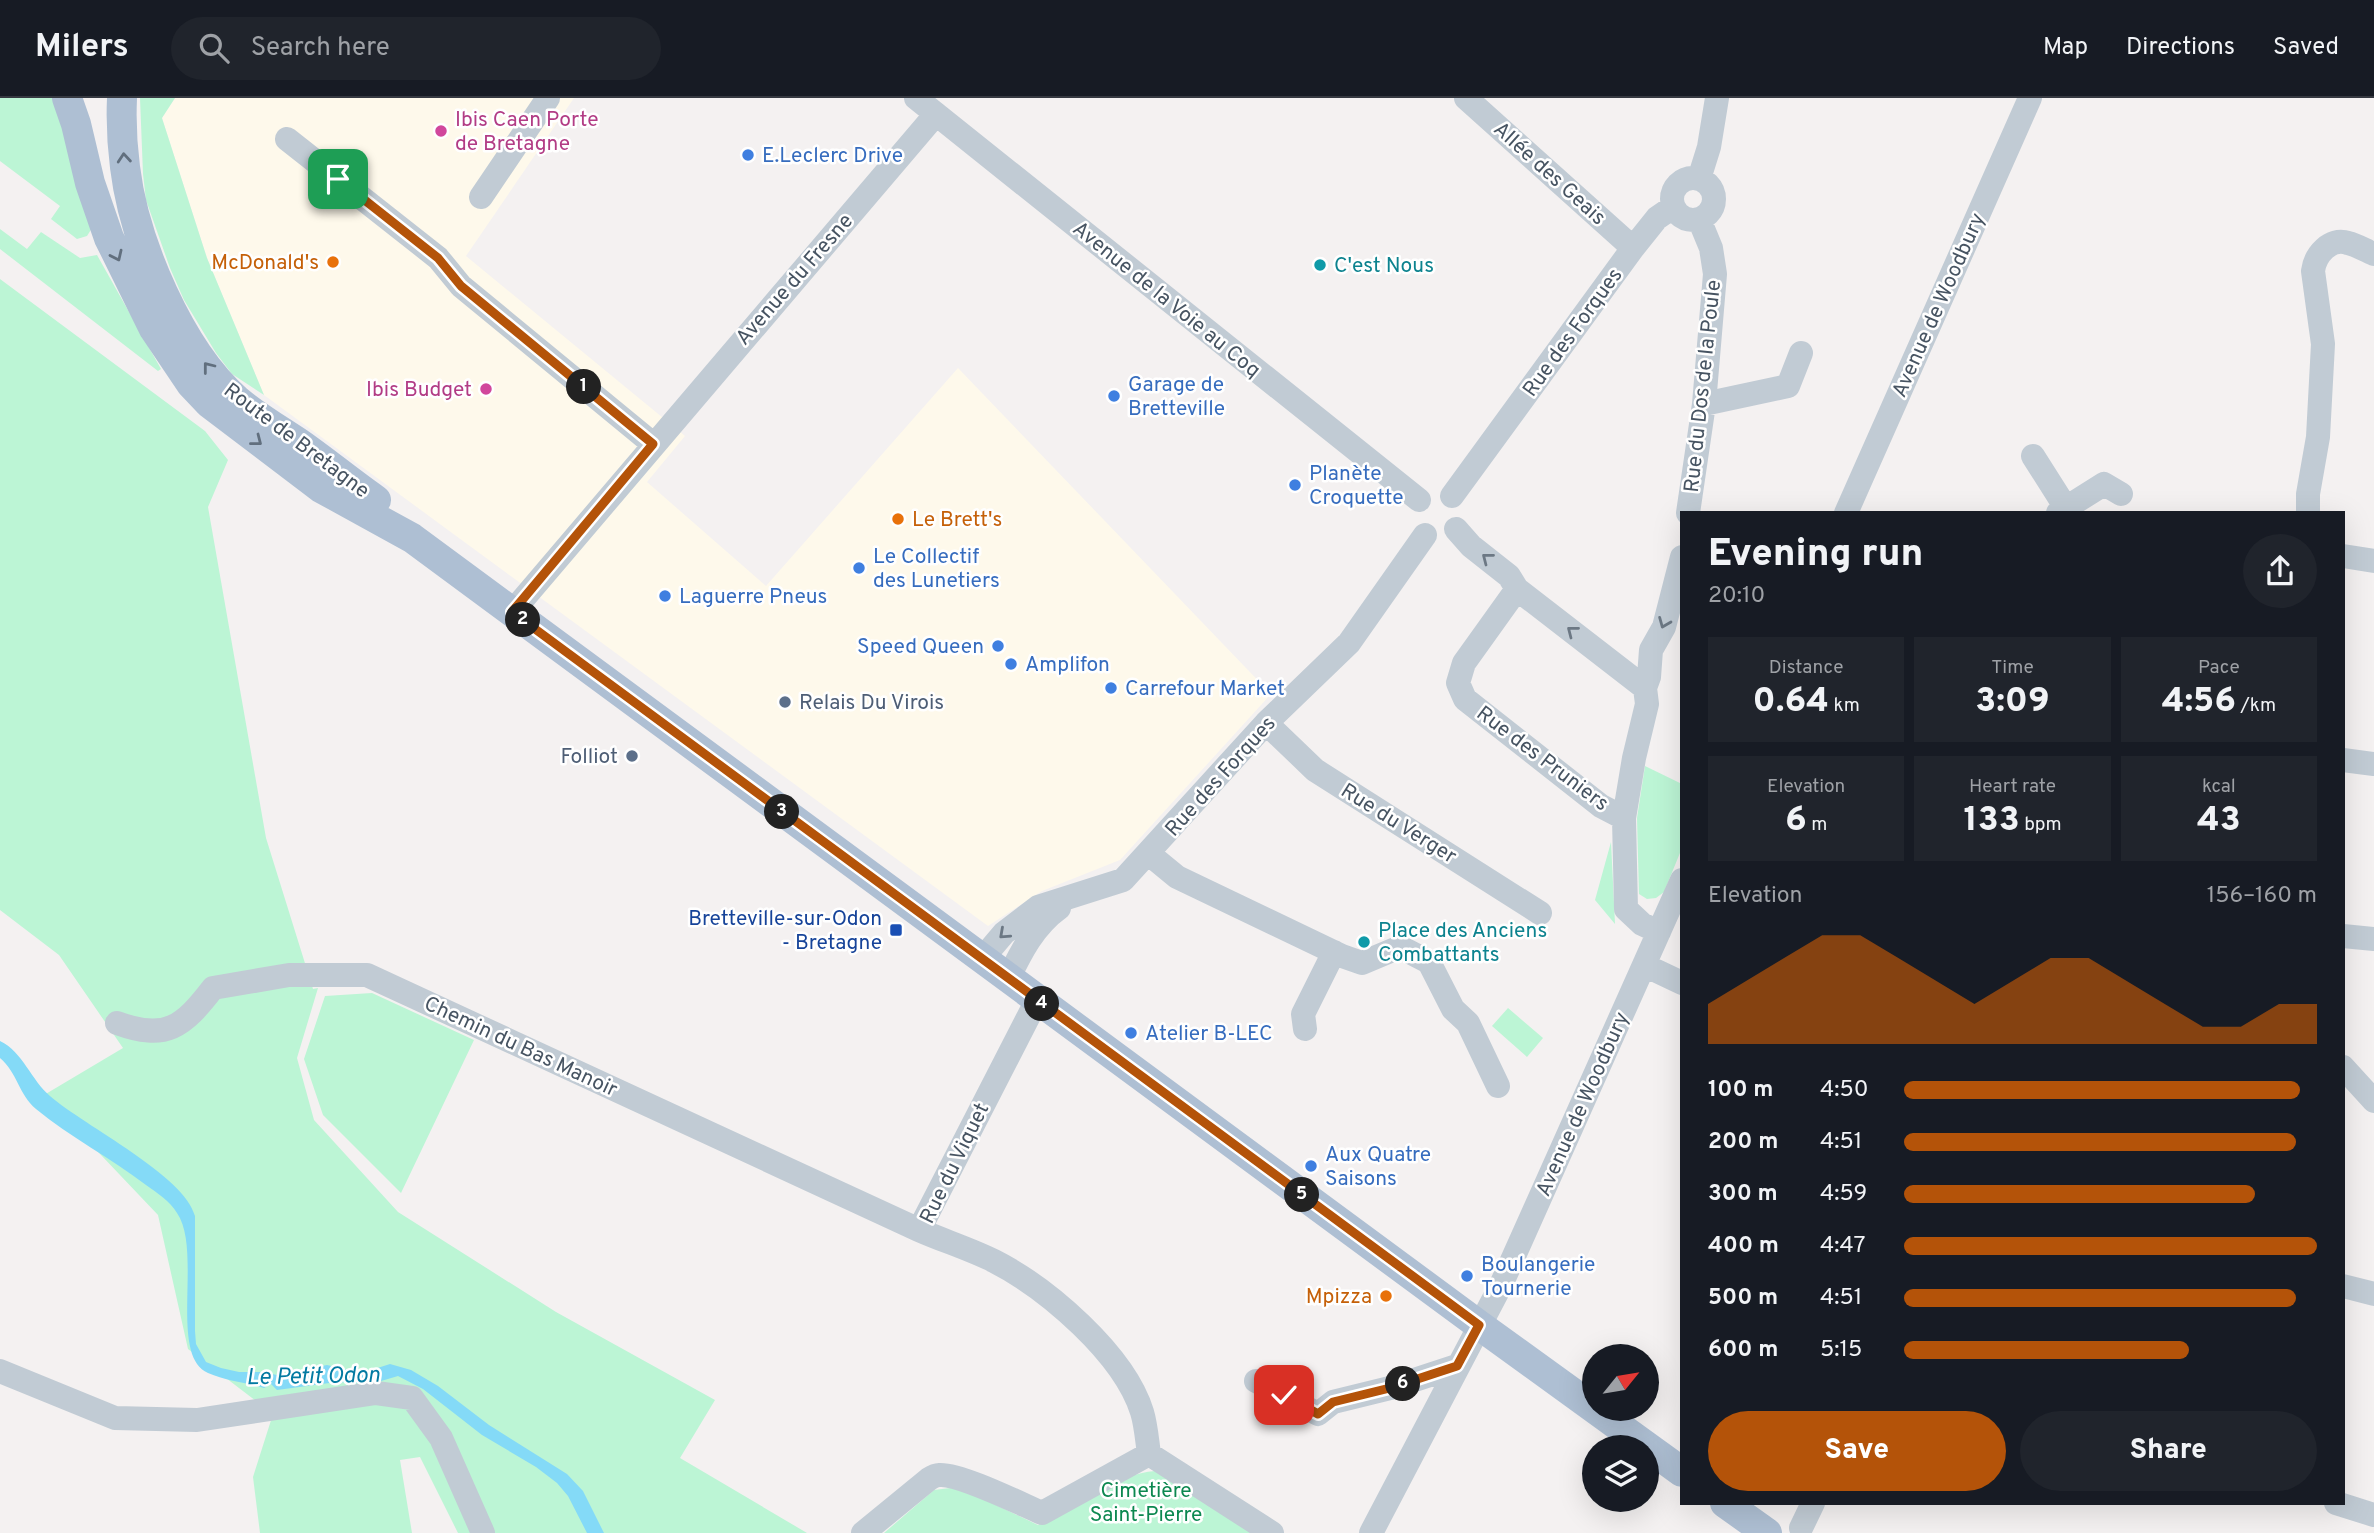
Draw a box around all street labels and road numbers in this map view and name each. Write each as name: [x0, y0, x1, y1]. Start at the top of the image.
street label: Allée des Geais: [1487, 116, 1611, 232]
street label: Avenue du Fresne: [731, 209, 860, 351]
street label: Avenue de Woodbury: [1887, 209, 1992, 402]
street label: Avenue de la Voie au Coq: [1067, 216, 1266, 384]
street label: Rue des Forques: [1517, 263, 1629, 403]
street label: Rue du Dos de la Poule: [1679, 278, 1728, 494]
street label: Route de Bretagne: [218, 377, 375, 505]
street label: Rue des Pruniers: [1471, 701, 1614, 818]
street label: Rue des Forques: [1160, 711, 1282, 843]
street label: Rue du Verger: [1335, 778, 1461, 871]
street label: Chemin du Bas Manoir: [419, 991, 621, 1104]
street label: Avenue de Woodbury: [1531, 1008, 1636, 1201]
street label: Rue du Viquet: [915, 1099, 996, 1228]

